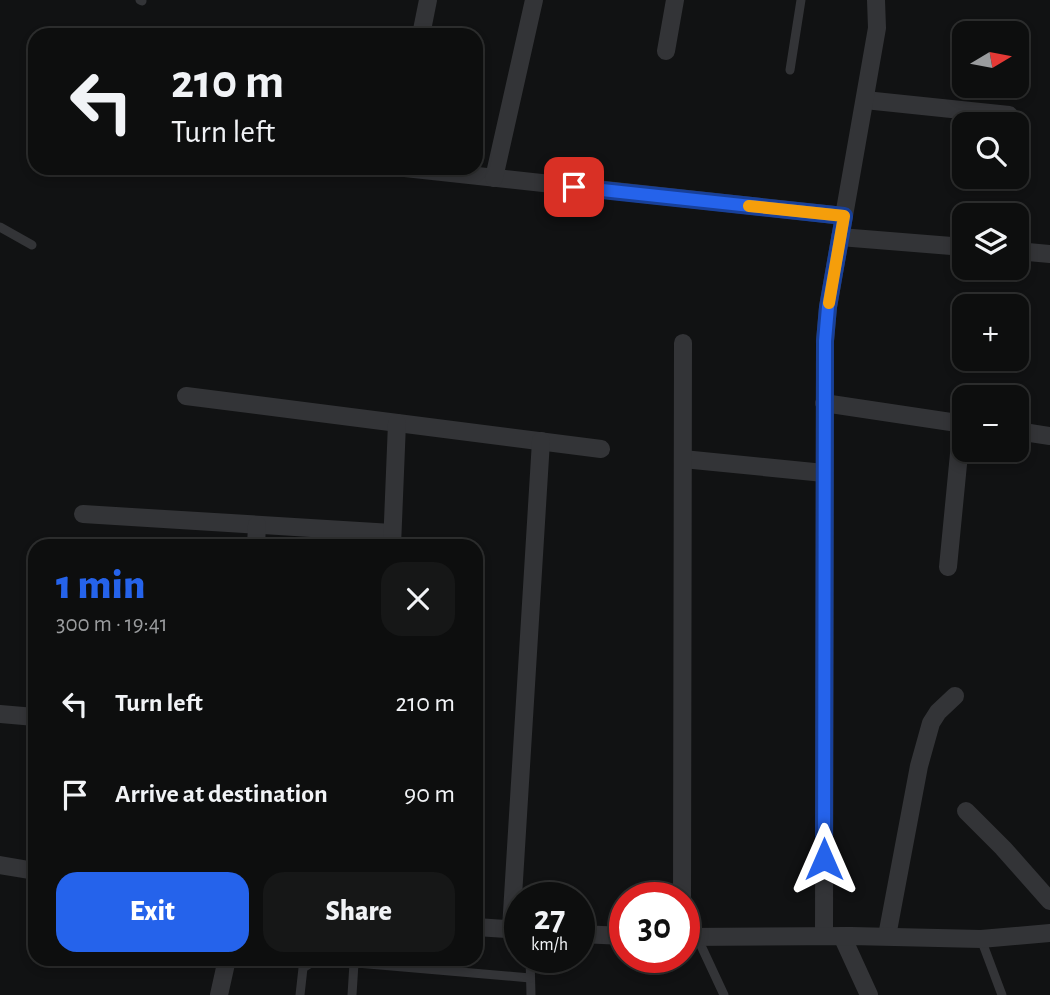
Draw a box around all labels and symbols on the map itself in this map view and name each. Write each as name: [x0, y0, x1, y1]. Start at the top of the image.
north arrow: [952, 21, 1029, 98]
pin: [544, 157, 604, 217]
position arrow: [787, 822, 861, 896]
speed limit sign: 30: [609, 882, 700, 973]

